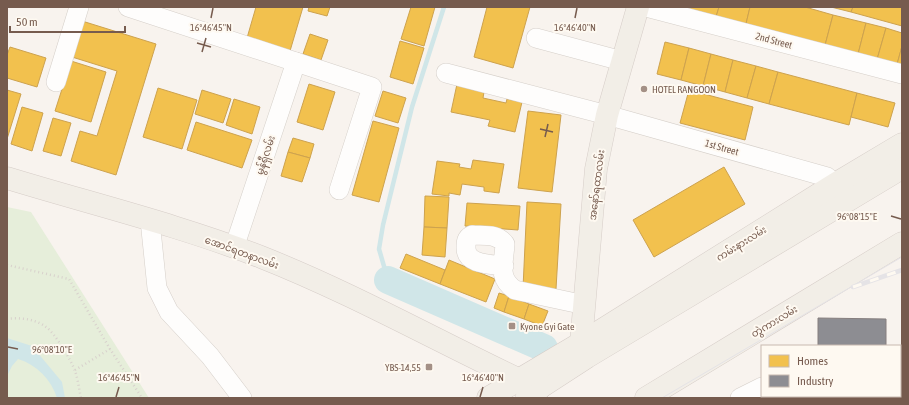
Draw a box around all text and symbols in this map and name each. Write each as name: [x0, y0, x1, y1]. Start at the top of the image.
scale bar: [10, 8, 125, 34]
text: 50 m: [16, 15, 38, 29]
text: 16°46'45"N: [190, 22, 232, 33]
text: 16°46'40"N: [554, 22, 596, 33]
street label: 2nd Street: [754, 30, 794, 51]
marker: HOTEL RANGOON: [639, 84, 649, 94]
place label: HOTEL RANGOON: [652, 84, 716, 95]
street label: မွန်ရှီလမ်း: [252, 133, 280, 177]
street label: 1st Street: [704, 137, 740, 158]
street label: အနော်ရထာလမ်း: [585, 149, 609, 221]
text: 96°08'15"E: [837, 211, 878, 222]
street label: ကမ်းနားလမ်း: [713, 222, 770, 266]
street label: အောင်ရတနာလမ်း: [202, 232, 281, 274]
street label: တွဲကားလမ်း: [748, 302, 801, 342]
marker: Kyone Gyi Gate: [507, 321, 517, 331]
place label: Kyone Gyi Gate: [520, 321, 575, 332]
text: 96°08'10"E: [32, 344, 73, 355]
legend: [761, 345, 901, 397]
text: Homes: [797, 354, 828, 368]
place label: YBS-14,55: [385, 362, 421, 373]
marker: YBS-14,55: [424, 362, 434, 372]
text: 16°46'45"N: [98, 372, 140, 383]
text: 16°46'40"N: [462, 372, 504, 383]
text: Industry: [797, 374, 834, 388]

